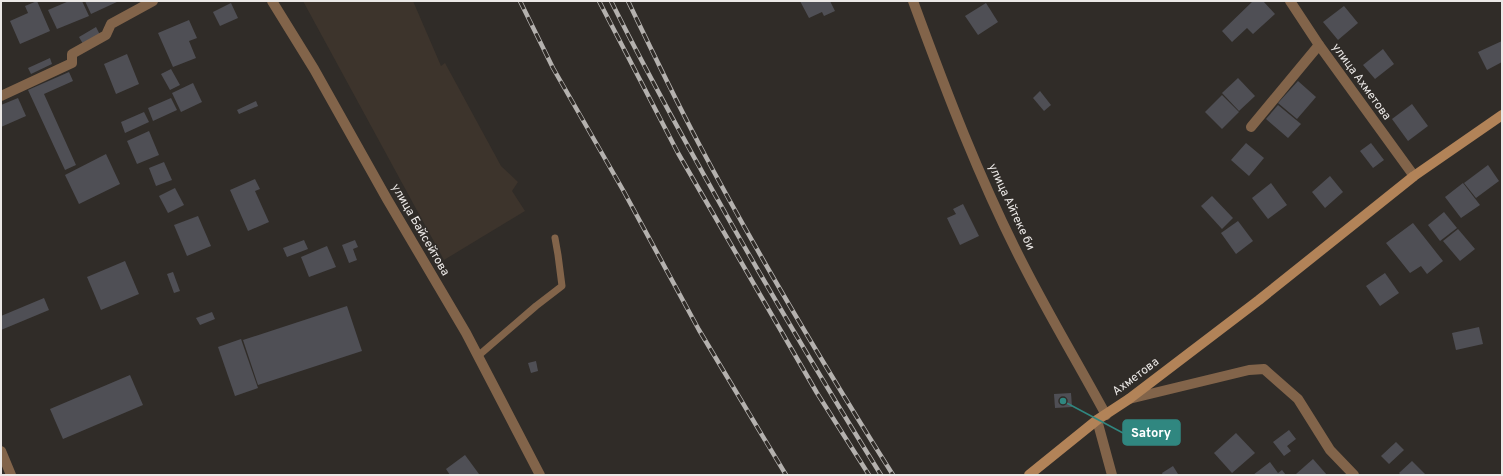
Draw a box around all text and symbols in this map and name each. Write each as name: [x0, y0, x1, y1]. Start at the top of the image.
street label: улица Ахметова: [1328, 40, 1394, 124]
street label: улица Айтеке би: [984, 161, 1038, 253]
street label: улица Байсейтова: [387, 181, 453, 279]
street label: Ахметова: [1109, 354, 1163, 400]
callout: Satory: [1123, 420, 1180, 445]
text: Satory: [1131, 426, 1172, 442]

